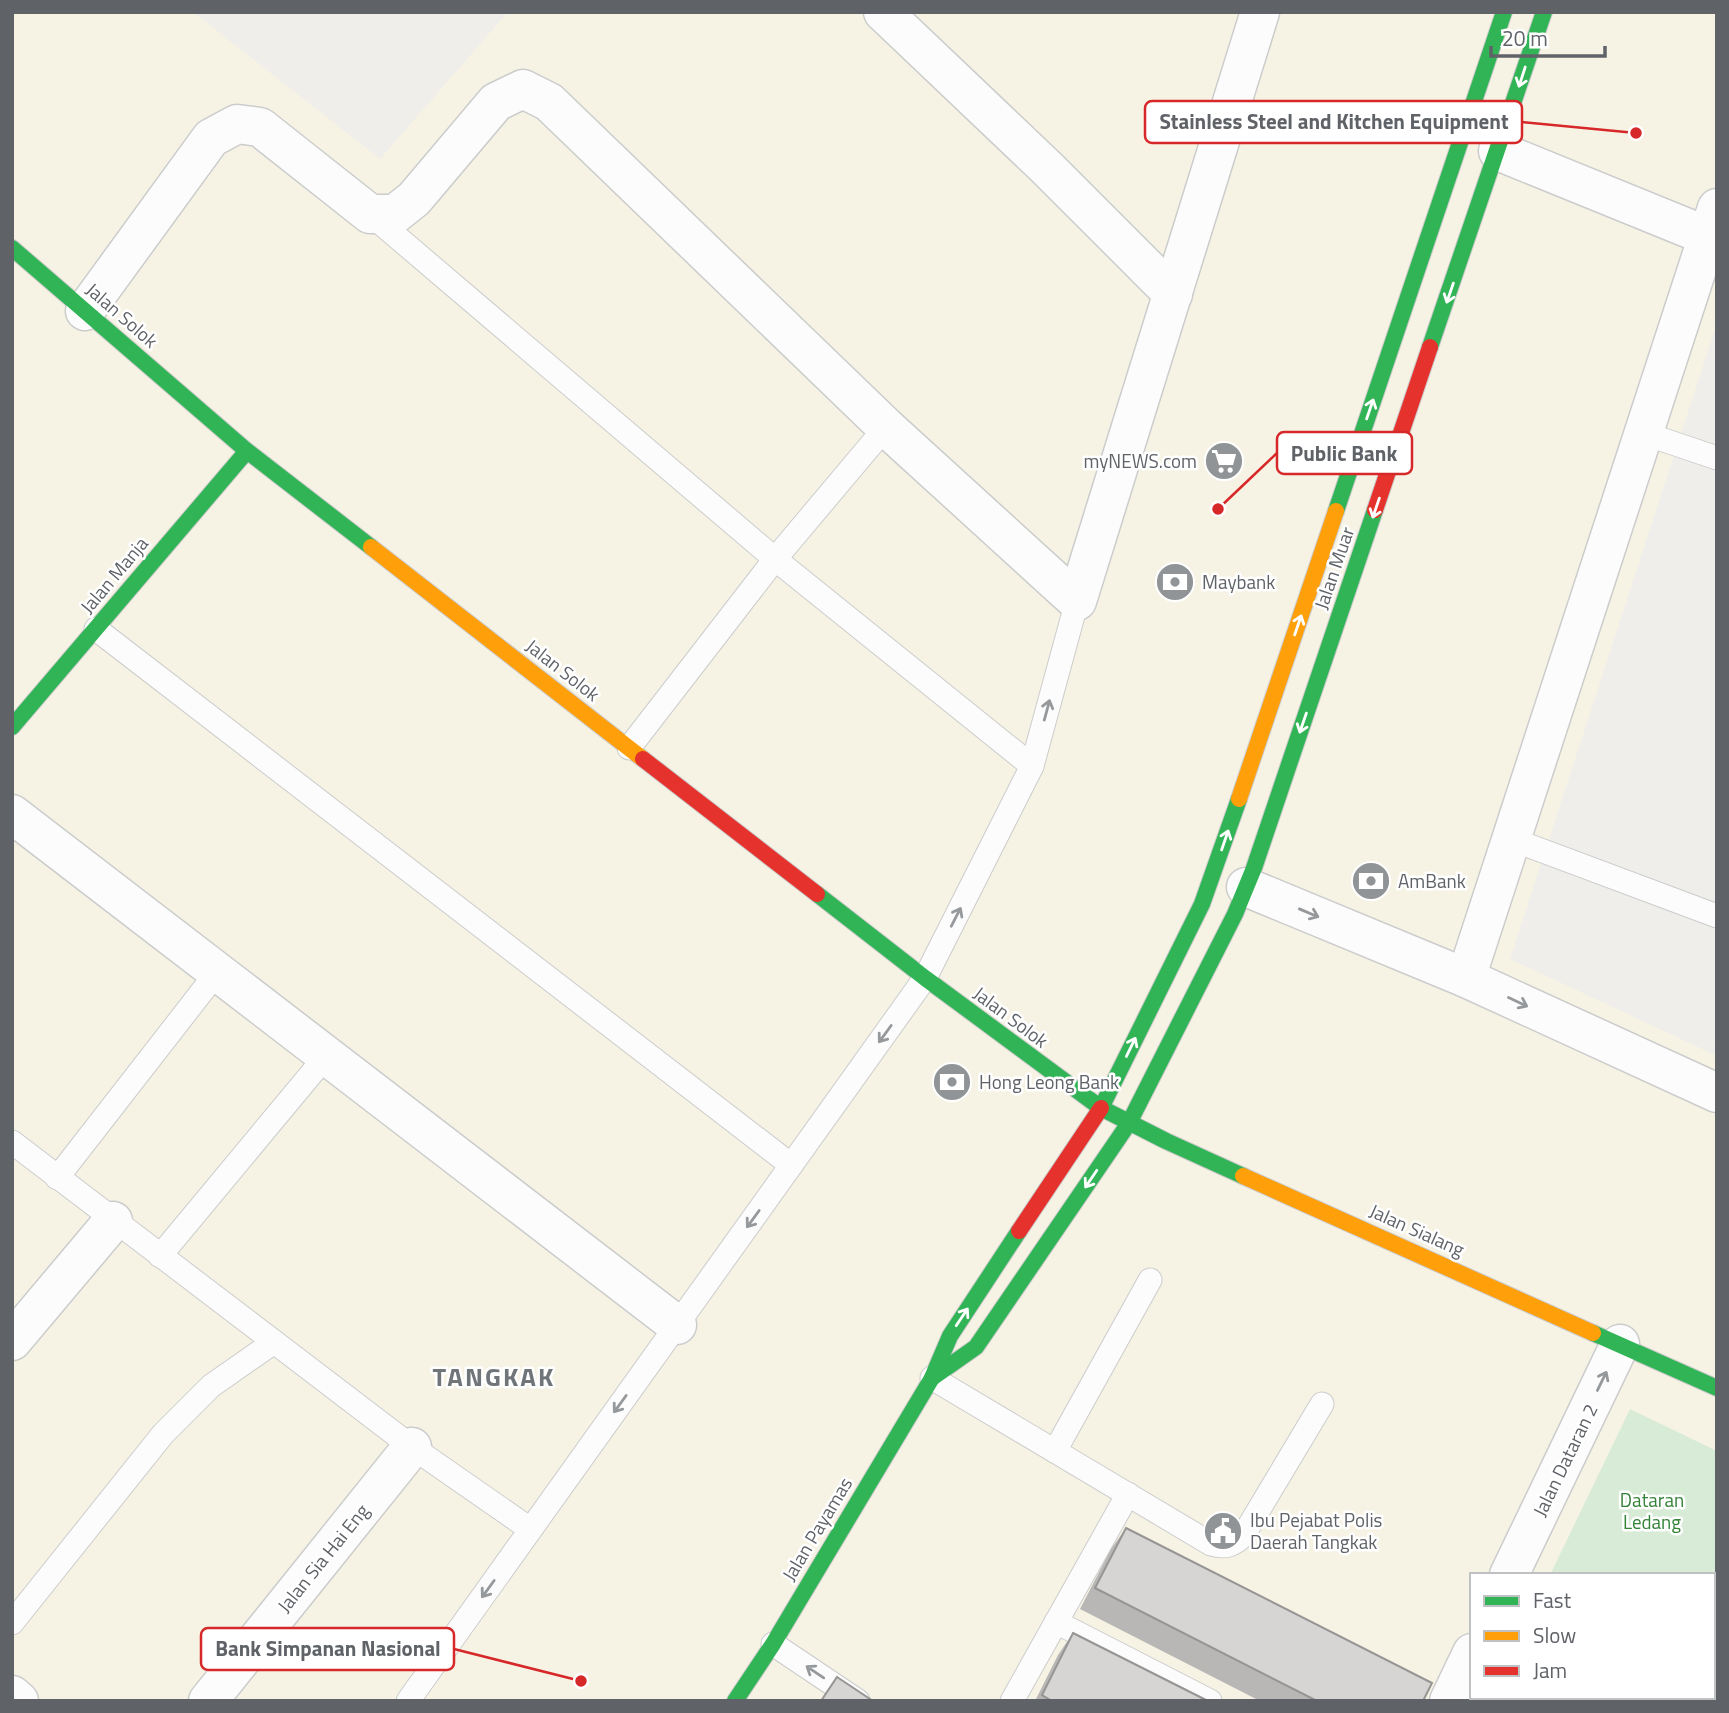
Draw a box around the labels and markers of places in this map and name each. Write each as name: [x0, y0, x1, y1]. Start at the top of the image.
callout: Stainless Steel and Kitchen Equipment: [1145, 101, 1522, 143]
callout: Public Bank: [1277, 432, 1412, 474]
supermarket icon: myNEWS.com: [1203, 440, 1245, 482]
place label: myNEWS.com: [1083, 446, 1197, 475]
bank icon: Maybank: [1154, 561, 1196, 603]
place label: Maybank: [1202, 567, 1275, 596]
bank icon: AmBank: [1350, 860, 1392, 902]
place label: AmBank: [1398, 866, 1466, 895]
bank icon: Hong Leong Bank: [931, 1061, 973, 1103]
place label: Hong Leong Bank: [979, 1067, 1119, 1096]
place label: Ibu Pejabat Polis Daerah Tangkak: [1250, 1505, 1383, 1556]
public building icon: Ibu Pejabat Polis Daerah Tangkak: [1202, 1510, 1244, 1552]
callout: Bank Simpanan Nasional: [201, 1628, 454, 1670]

